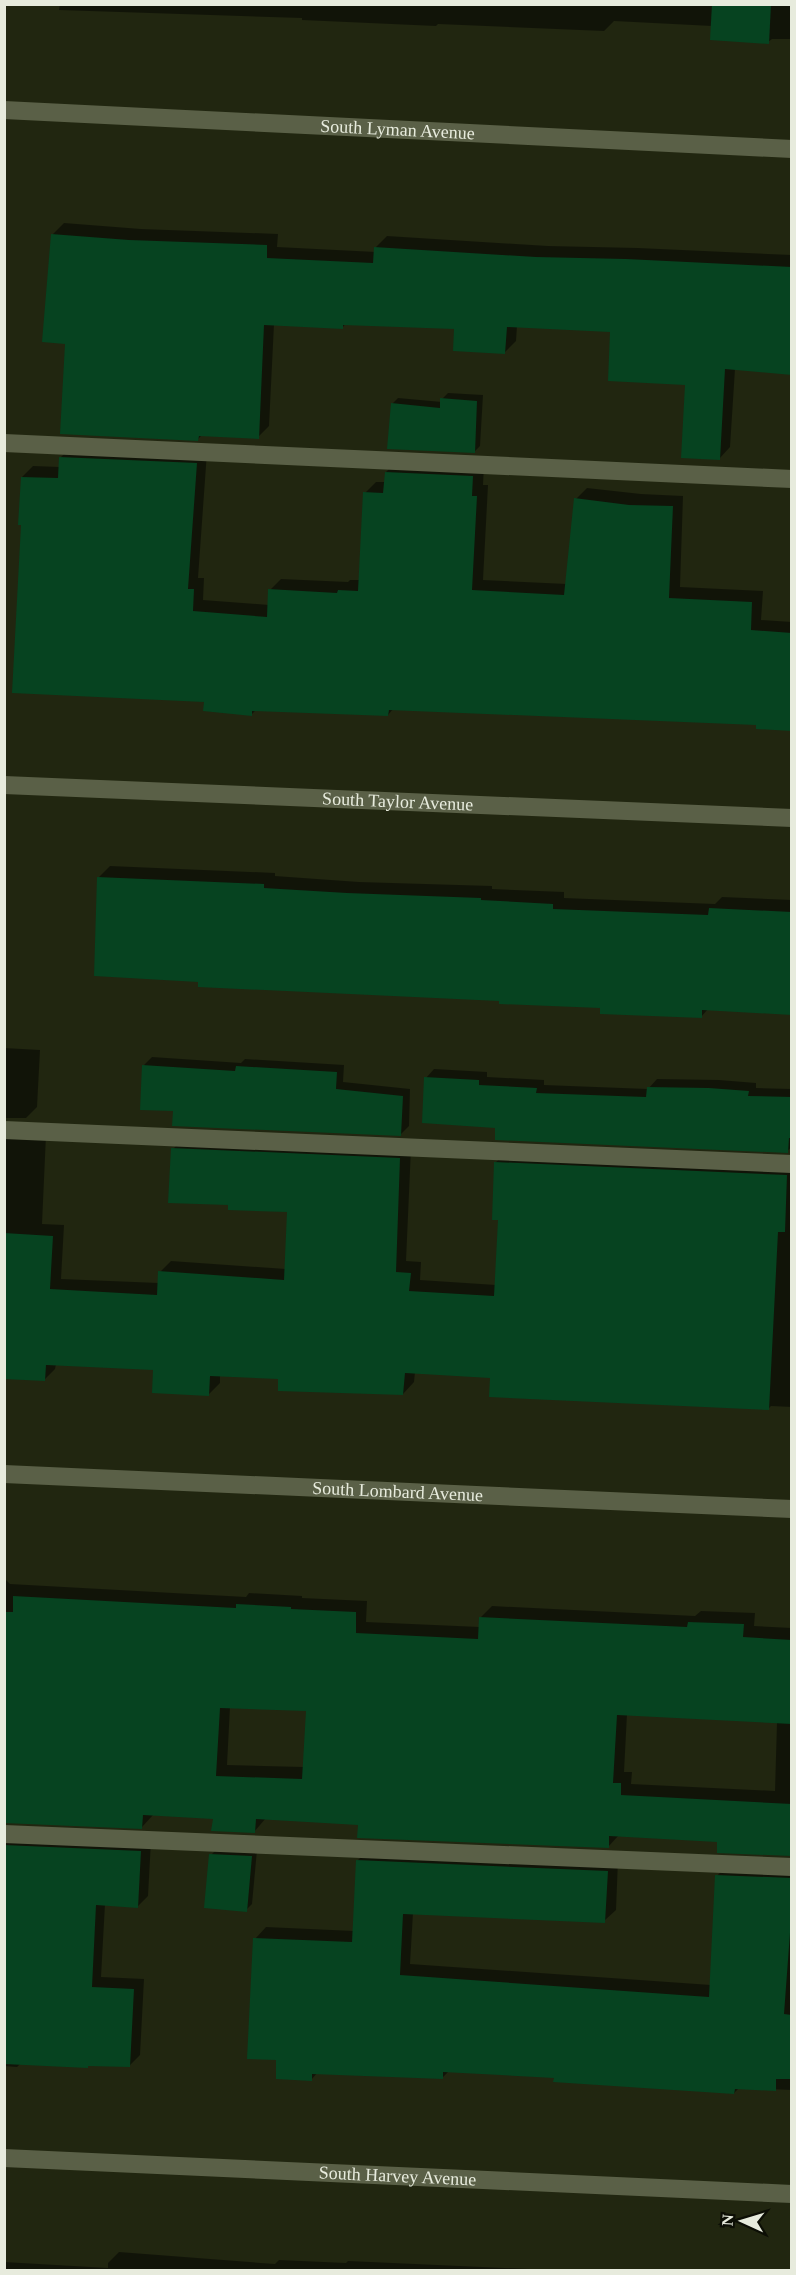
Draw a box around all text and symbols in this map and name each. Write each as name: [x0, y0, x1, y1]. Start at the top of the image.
street label: South Lyman Avenue: [320, 116, 475, 143]
street label: South Taylor Avenue: [322, 788, 474, 815]
street label: South Lombard Avenue: [312, 1478, 483, 1505]
street label: South Harvey Avenue: [318, 2162, 477, 2190]
north arrow: [712, 2191, 772, 2251]
text: N: [719, 2213, 736, 2226]

